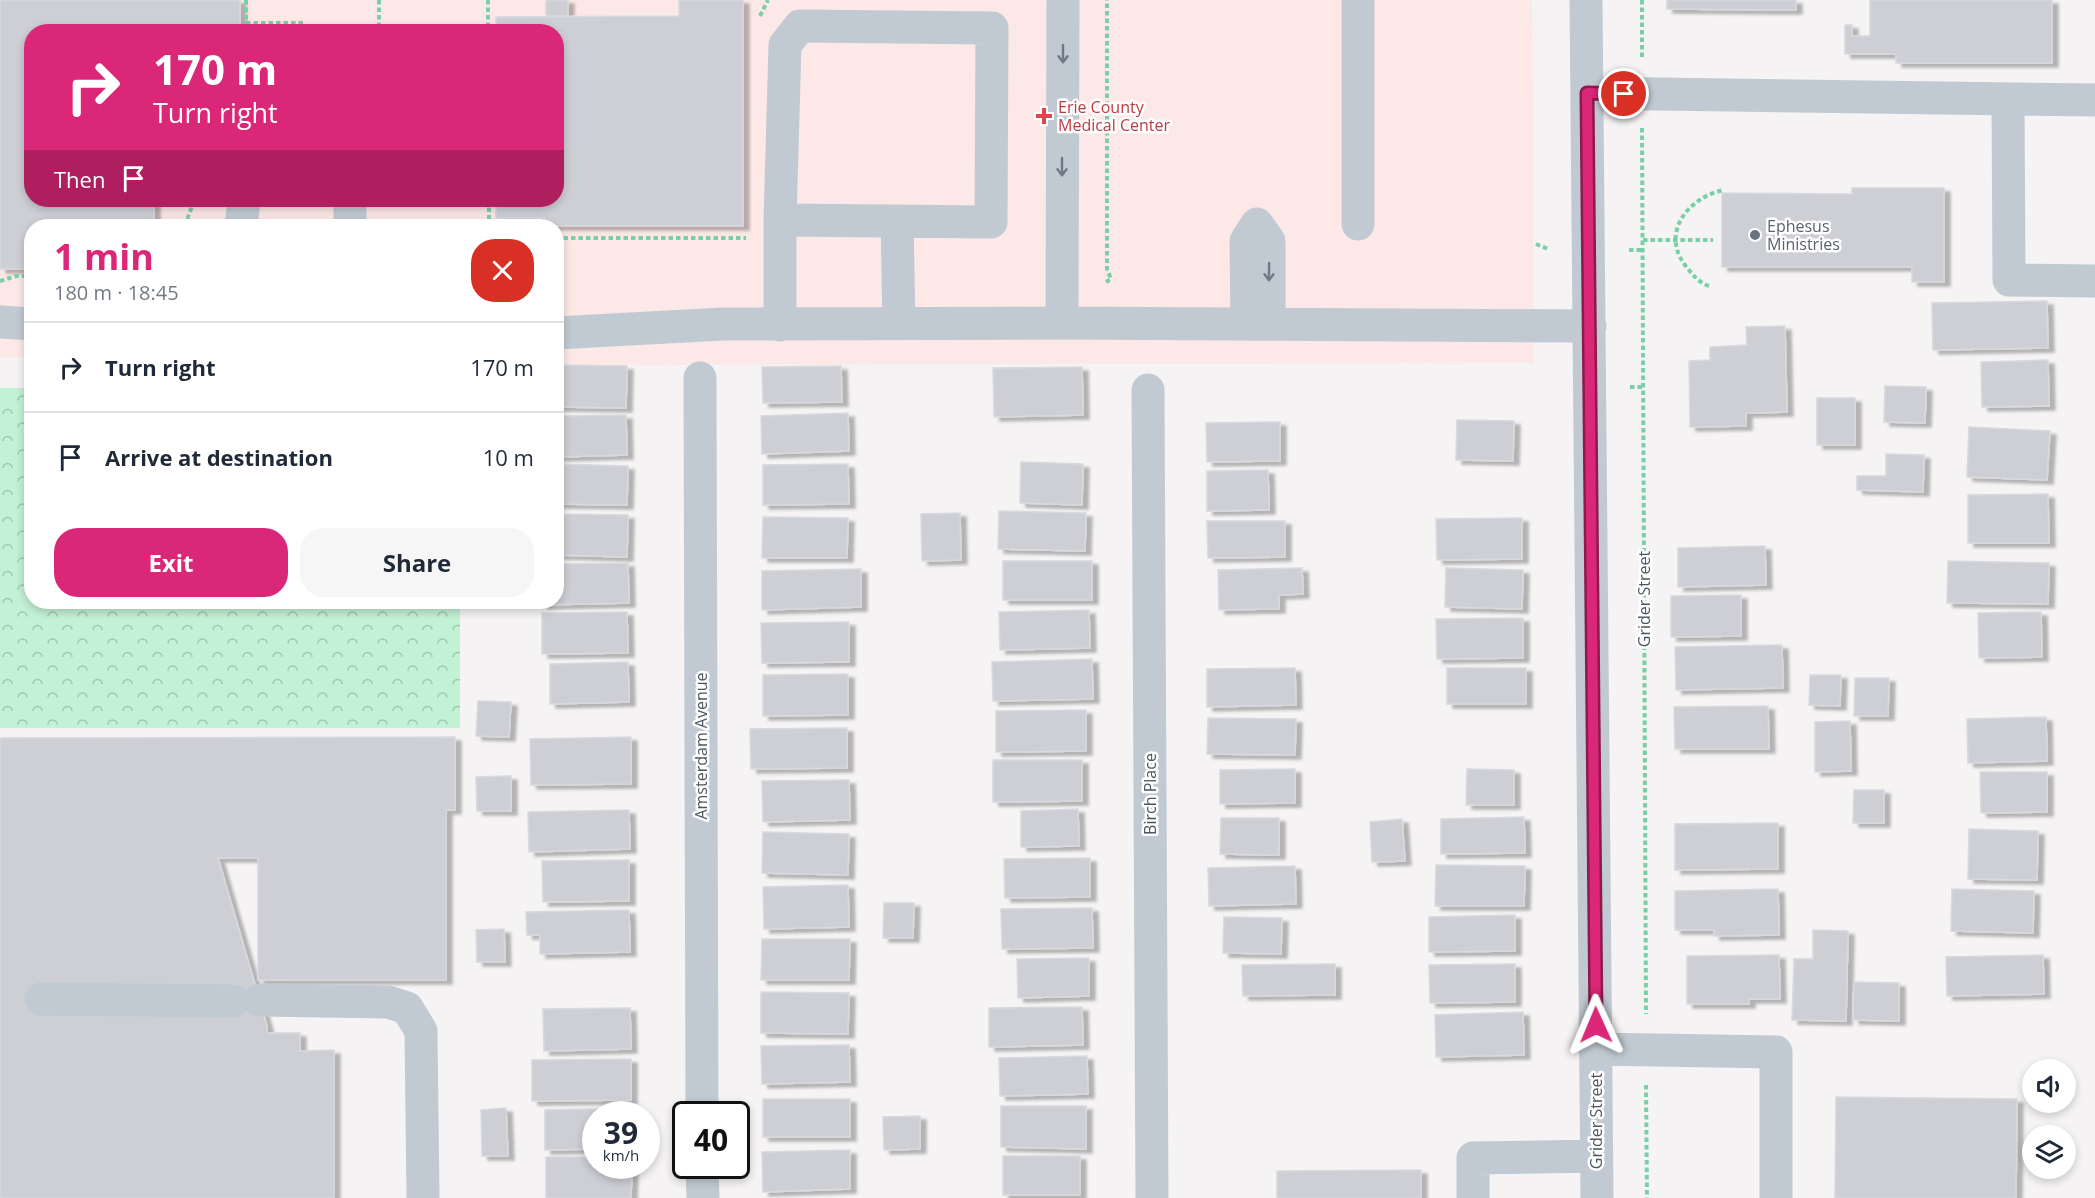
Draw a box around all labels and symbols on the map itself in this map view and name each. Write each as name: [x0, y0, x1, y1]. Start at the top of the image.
one-way arrow: [1057, 44, 1069, 64]
pin: [1598, 68, 1649, 119]
place label: Erie County Medical Center: [1058, 96, 1171, 136]
marker: Erie County Medical Center: [1035, 107, 1053, 125]
one-way arrow: [1056, 156, 1068, 176]
place label: Ephesus Ministries: [1767, 215, 1840, 255]
marker: Ephesus Ministries: [1748, 228, 1762, 242]
one-way arrow: [1263, 262, 1275, 282]
street label: Grider Street: [1633, 551, 1655, 647]
street label: Amsterdam Avenue: [690, 672, 712, 820]
street label: Birch Place: [1139, 753, 1161, 835]
position arrow: [1564, 993, 1628, 1057]
street label: Grider Street: [1585, 1073, 1607, 1169]
speed limit sign: 40: [672, 1101, 750, 1179]

